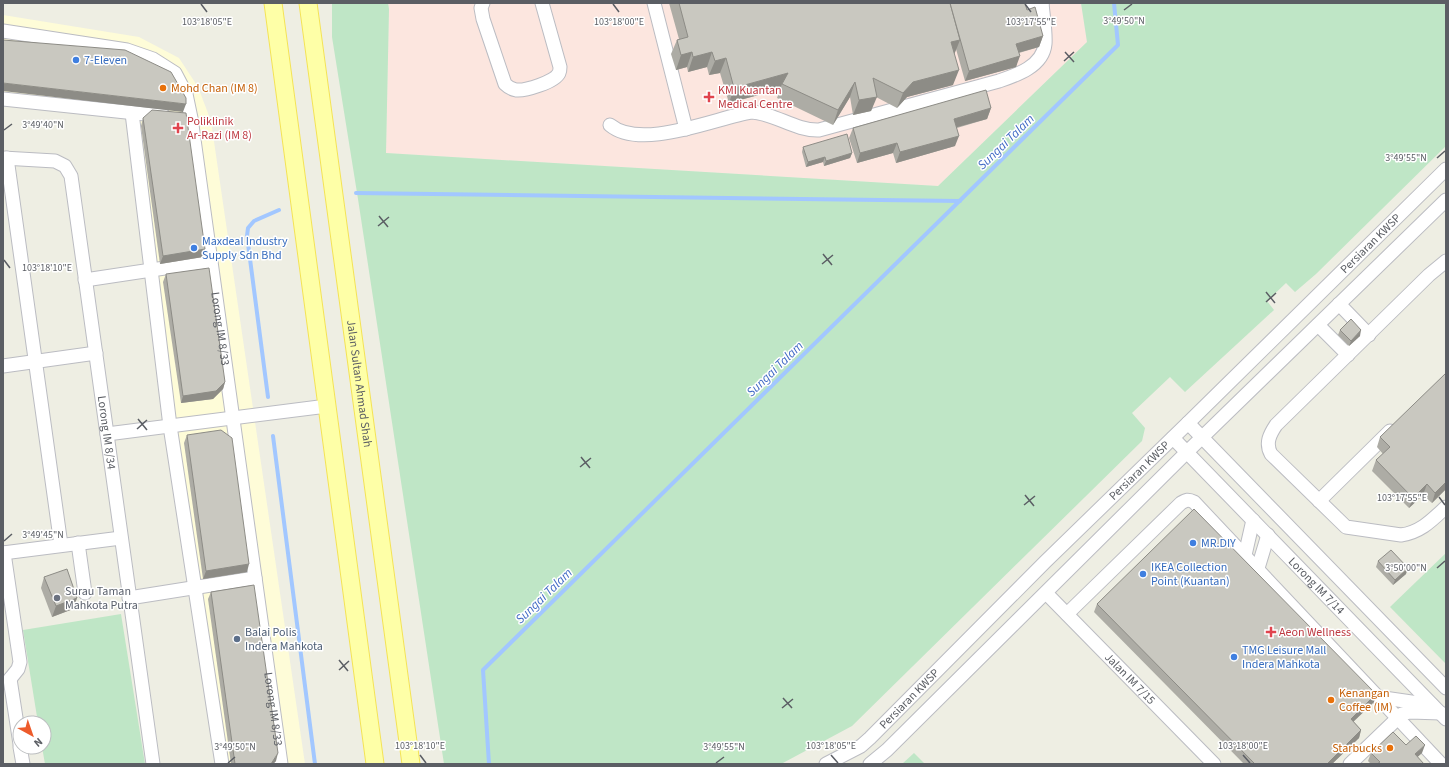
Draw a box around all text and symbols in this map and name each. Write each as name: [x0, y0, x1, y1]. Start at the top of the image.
text: 3°49'50"N: [1103, 14, 1145, 28]
text: 103°18'05"E: [182, 15, 232, 29]
text: 103°18'00"E: [594, 15, 644, 29]
text: 103°17'55"E: [1006, 15, 1056, 29]
place label: 7-Eleven: [84, 52, 127, 69]
marker: 7-Eleven: [71, 55, 81, 65]
place label: Mohd Chan (IM 8): [171, 80, 258, 97]
place label: KMI Kuantan Medical Centre: [718, 82, 793, 113]
marker: Mohd Chan (IM 8): [158, 83, 168, 93]
marker: KMI Kuantan Medical Centre: [703, 91, 715, 103]
water label: Sungai Talam: [974, 110, 1038, 174]
place label: Poliklinik Ar-Razi (IM 8): [187, 113, 252, 144]
text: 3°49'40"N: [22, 118, 64, 132]
marker: Poliklinik Ar-Razi (IM 8): [172, 122, 184, 134]
text: 3°49'55"N: [1385, 151, 1427, 165]
street label: Persiaran KWSP: [1336, 210, 1405, 277]
place label: Maxdeal Industry Supply Sdn Bhd: [202, 233, 288, 264]
marker: Maxdeal Industry Supply Sdn Bhd: [189, 243, 199, 253]
text: 103°18'10"E: [22, 261, 72, 275]
street label: Lorong IM 8/33: [207, 291, 234, 367]
street label: Jalan Sultan Ahmad Shah: [342, 319, 377, 448]
water label: Sungai Talam: [743, 337, 807, 401]
street label: Lorong IM 8/34: [93, 395, 120, 471]
street label: Persiaran KWSP: [1105, 437, 1174, 504]
text: 103°17'55"E: [1377, 491, 1427, 505]
text: 3°49'45"N: [22, 528, 64, 542]
place label: MR.DIY: [1201, 535, 1236, 552]
marker: MR.DIY: [1188, 538, 1198, 548]
street label: Lorong IM 7/14: [1285, 553, 1349, 618]
place label: IKEA Collection Point (Kuantan): [1151, 559, 1230, 590]
text: 3°50'00"N: [1385, 561, 1427, 575]
water label: Sungai Talam: [512, 564, 576, 628]
marker: IKEA Collection Point (Kuantan): [1138, 569, 1148, 579]
place label: Surau Taman Mahkota Putra: [65, 583, 138, 614]
marker: Surau Taman Mahkota Putra: [52, 593, 62, 603]
place label: Balai Polis Indera Mahkota: [245, 624, 323, 655]
place label: Aeon Wellness: [1279, 624, 1351, 641]
marker: Aeon Wellness: [1266, 627, 1276, 637]
marker: Balai Polis Indera Mahkota: [232, 634, 242, 644]
place label: TMG Leisure Mall Indera Mahkota: [1242, 642, 1326, 673]
street label: Jalan IM 7/15: [1101, 649, 1159, 708]
marker: TMG Leisure Mall Indera Mahkota: [1229, 652, 1239, 662]
street label: Persiaran KWSP: [875, 664, 943, 733]
street label: Lorong IM 8/33: [260, 671, 287, 747]
place label: Kenangan Coffee (IM): [1339, 685, 1393, 716]
marker: Kenangan Coffee (IM): [1326, 695, 1336, 705]
north arrow: [12, 715, 52, 755]
text: N: [30, 734, 46, 750]
text: 103°18'10"E: [395, 739, 445, 753]
text: 103°18'05"E: [806, 739, 856, 753]
text: 103°18'00"E: [1218, 739, 1268, 753]
text: 3°49'50"N: [214, 740, 256, 754]
text: 3°49'55"N: [703, 740, 745, 754]
place label: Starbucks: [1332, 740, 1382, 757]
marker: Starbucks: [1385, 743, 1395, 753]

